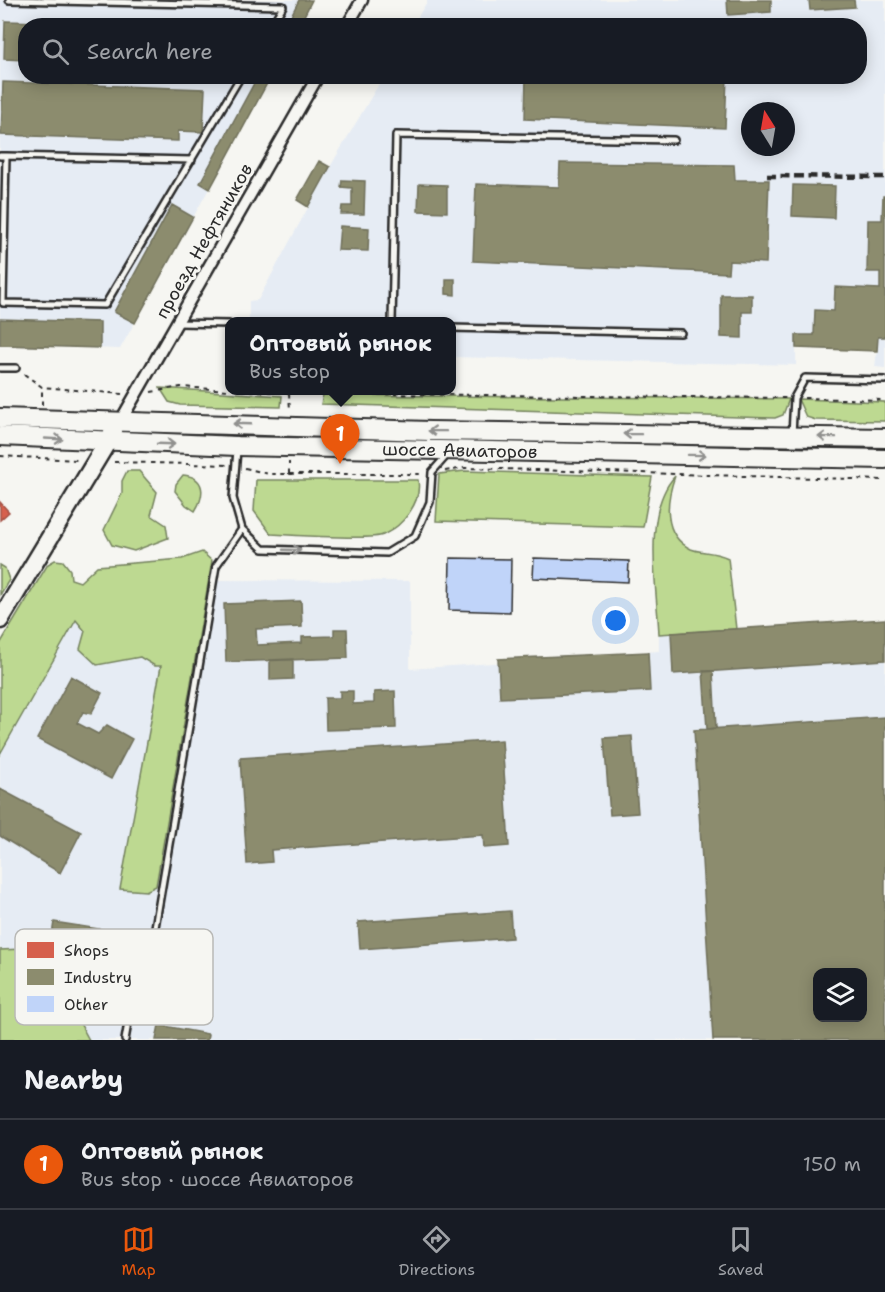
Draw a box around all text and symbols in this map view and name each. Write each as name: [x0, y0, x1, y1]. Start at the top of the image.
search box: [18, 18, 867, 84]
icon: search: [39, 35, 72, 68]
text: Search here: [87, 37, 213, 66]
north arrow: [741, 102, 795, 156]
street label: проезд Нефтяников: [150, 159, 258, 323]
popup: [225, 317, 456, 395]
text: Оптовый рынок: [249, 329, 432, 358]
text: Bus stop: [249, 358, 330, 384]
pin: 1: [320, 414, 360, 464]
one-way arrow: [232, 419, 252, 430]
one-way arrow: [427, 426, 447, 437]
one-way arrow: [622, 428, 642, 440]
one-way arrow: [817, 431, 837, 443]
one-way arrow: [43, 433, 63, 444]
street label: шоссе Авиаторов: [382, 437, 538, 464]
one-way arrow: [155, 438, 175, 449]
one-way arrow: [686, 449, 706, 461]
one-way arrow: [282, 544, 302, 555]
your location: [601, 606, 630, 635]
legend: [15, 929, 213, 1025]
text: Shops: [64, 940, 109, 961]
text: Industry: [64, 967, 132, 988]
map controls: [813, 968, 867, 1022]
button: layers: [813, 968, 867, 1022]
text: Other: [64, 994, 108, 1015]
text: Nearby: [24, 1062, 123, 1097]
text: Оптовый рынок: [81, 1137, 263, 1166]
text: 1: [39, 1151, 48, 1177]
text: 150 m: [803, 1151, 861, 1177]
text: Bus stop · шоссе Авиаторов: [81, 1166, 354, 1192]
tab: Map: [122, 1223, 156, 1280]
tab: Directions: [399, 1223, 475, 1280]
tab: Saved: [718, 1223, 764, 1280]

